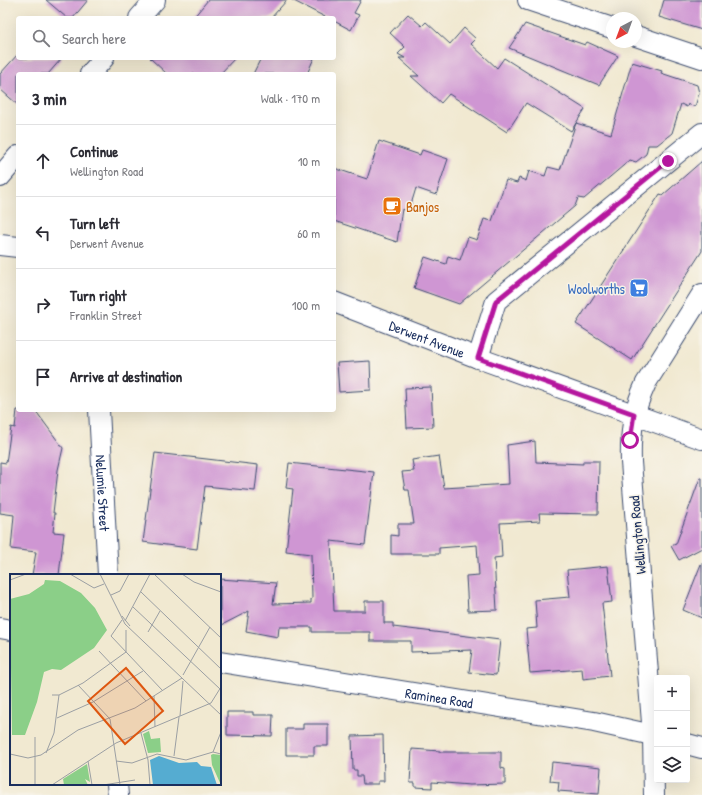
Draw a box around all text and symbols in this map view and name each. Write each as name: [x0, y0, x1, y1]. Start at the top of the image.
north arrow: [606, 12, 642, 48]
search box: [16, 16, 336, 60]
icon: search: [30, 27, 52, 49]
text: Search here: [62, 28, 126, 49]
text: 3 min: [32, 87, 67, 110]
text: Walk · 170 m: [261, 89, 320, 107]
text: Continue: [70, 141, 118, 162]
icon: ahead: [32, 150, 54, 172]
text: 10 m: [298, 152, 320, 170]
route end: [659, 152, 677, 170]
text: Wellington Road: [70, 162, 143, 180]
cafe icon: Banjos: [381, 195, 403, 217]
place label: Banjos: [406, 197, 439, 217]
text: Turn left: [70, 213, 120, 234]
icon: left: [32, 222, 54, 244]
text: 60 m: [297, 224, 320, 242]
text: Derwent Avenue: [70, 234, 144, 252]
supermarket icon: Woolworths: [628, 277, 650, 299]
place label: Woolworths: [568, 279, 625, 298]
text: Turn right: [70, 285, 126, 306]
icon: right: [32, 294, 54, 316]
text: 100 m: [292, 296, 320, 314]
text: Franklin Street: [70, 306, 142, 324]
street label: Derwent Avenue: [387, 315, 468, 362]
icon: arrive: [32, 366, 54, 388]
text: Arrive at destination: [70, 366, 182, 387]
route start: [621, 431, 639, 449]
street label: Nelumie Street: [92, 454, 115, 532]
street label: Wellington Road: [624, 494, 651, 575]
inset map: [10, 574, 221, 785]
map controls: [654, 675, 690, 783]
button: +: [654, 675, 690, 711]
street label: Raminea Road: [404, 682, 475, 712]
button: −: [654, 711, 690, 747]
button: layers: [654, 747, 690, 783]

